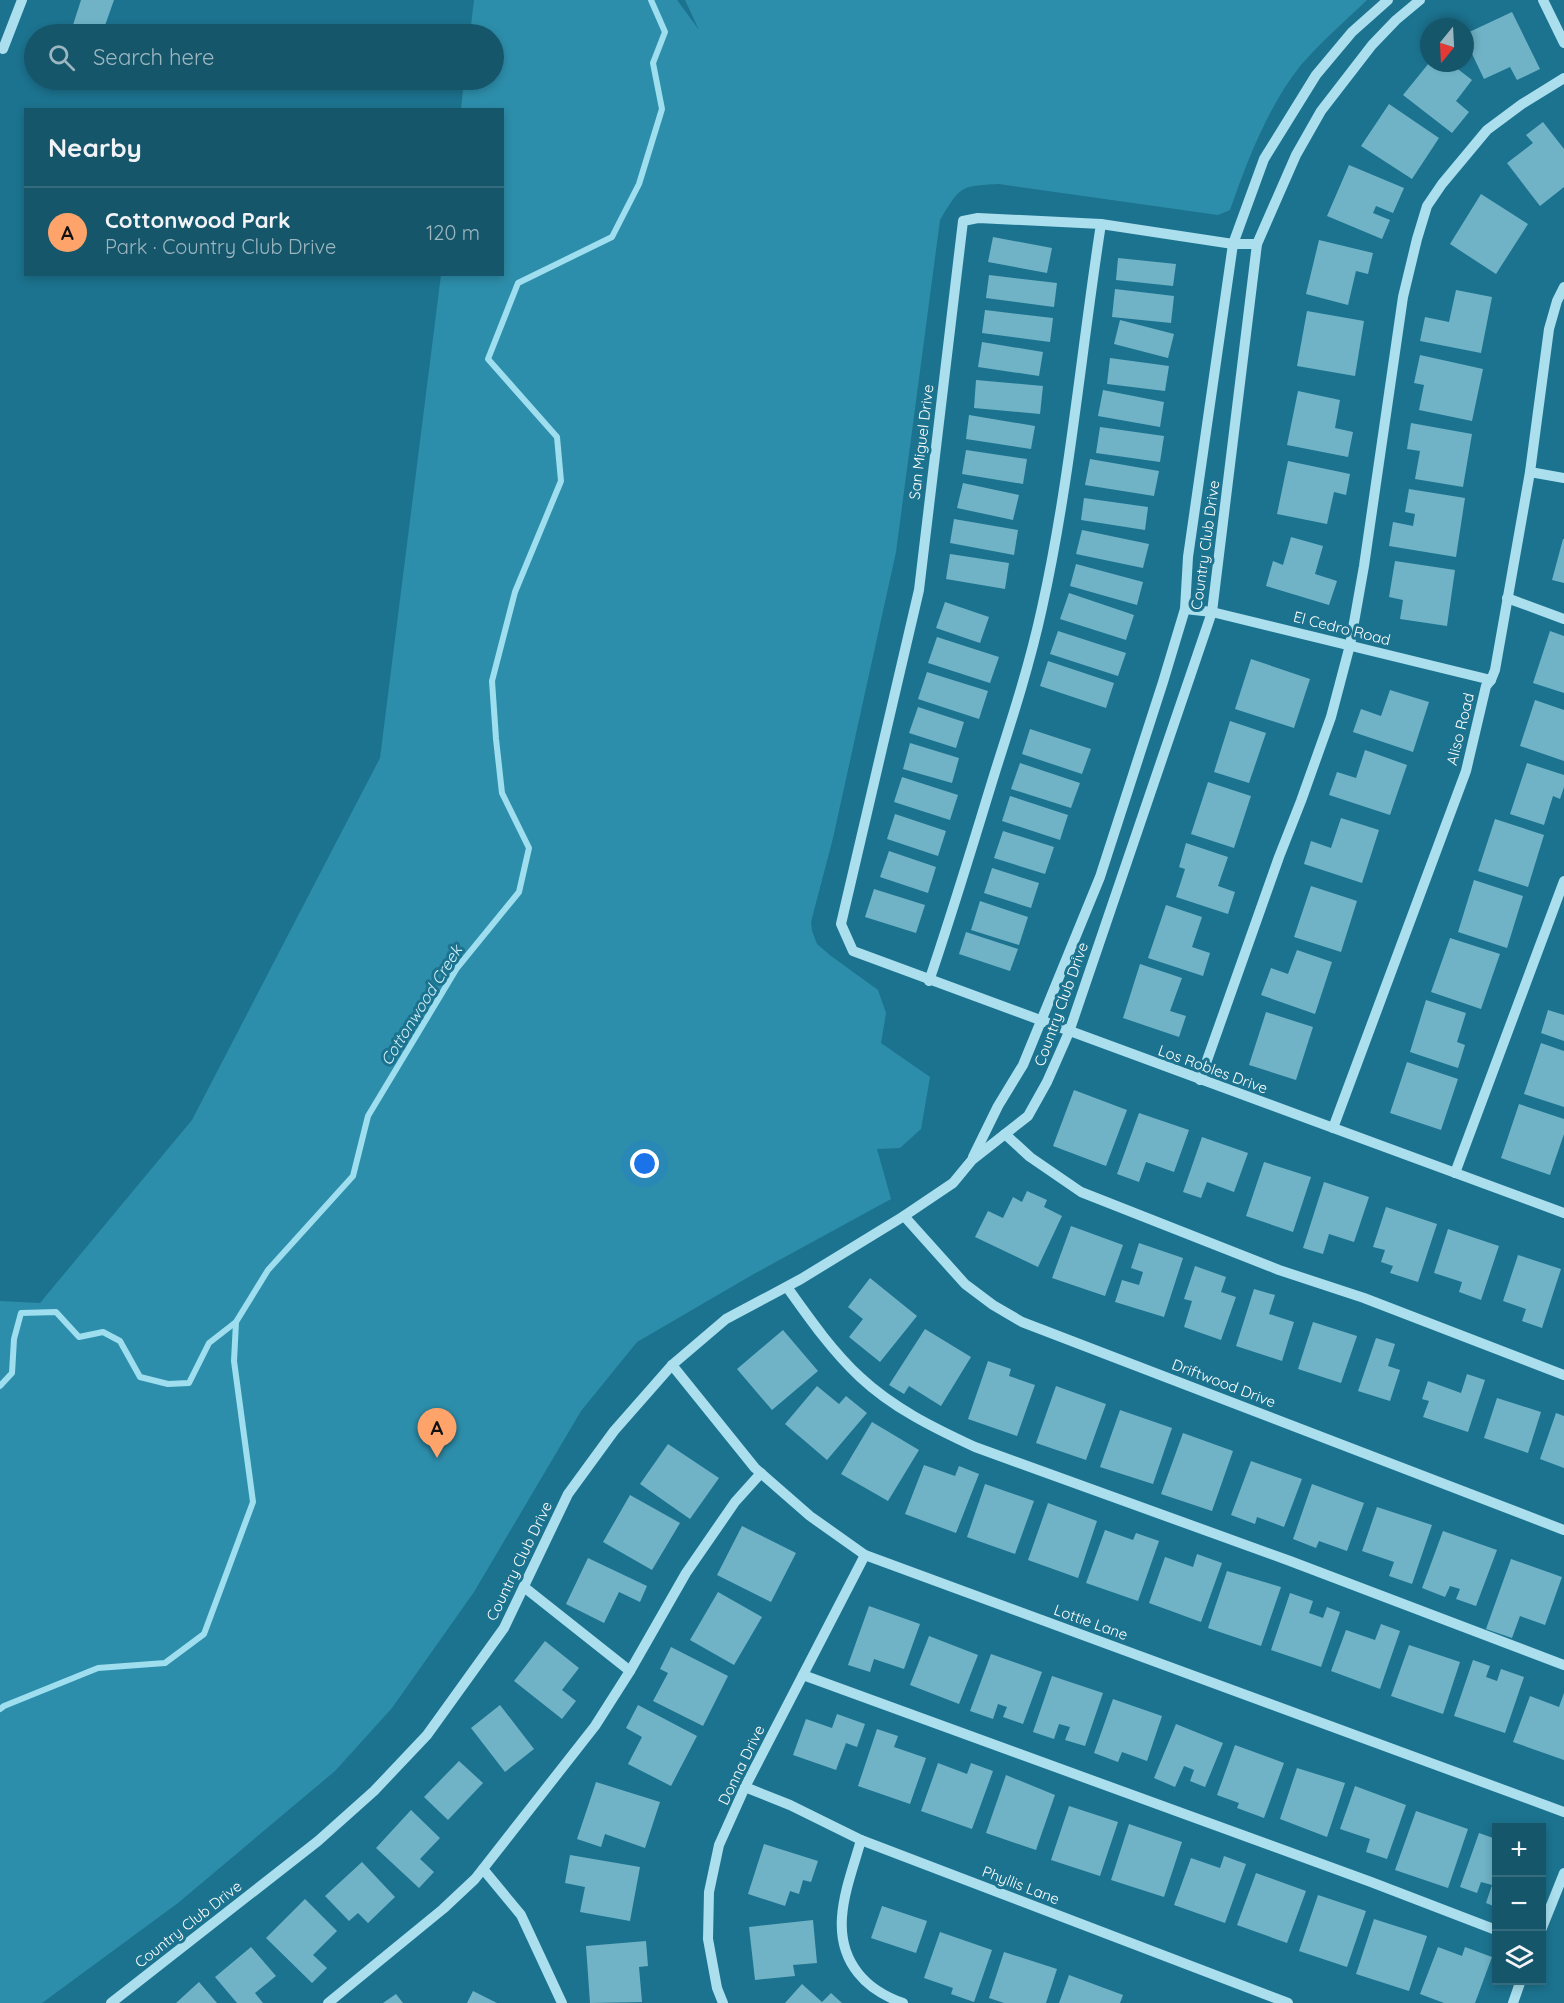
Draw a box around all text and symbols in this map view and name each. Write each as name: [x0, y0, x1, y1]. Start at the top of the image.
north arrow: [1420, 18, 1474, 72]
search box: [24, 24, 504, 90]
icon: search: [45, 41, 78, 74]
text: Search here: [93, 43, 214, 71]
text: Nearby: [48, 131, 142, 164]
text: Cottonwood Park: [105, 206, 291, 234]
text: A: [61, 220, 74, 245]
text: 120 m: [426, 220, 480, 245]
text: Park · Country Club Drive: [105, 234, 336, 259]
street label: San Miguel Drive: [905, 383, 937, 501]
street label: Country Club Drive: [1187, 479, 1223, 611]
street label: El Cedro Road: [1292, 607, 1392, 649]
street label: Aliso Road: [1442, 691, 1478, 767]
street label: Country Club Drive: [1030, 939, 1092, 1069]
water label: Cottonwood Creek: [376, 940, 467, 1069]
street label: Los Robles Drive: [1156, 1040, 1270, 1098]
your location: [630, 1149, 659, 1178]
street label: Driftwood Drive: [1169, 1354, 1279, 1412]
pin: A: [418, 1408, 456, 1458]
street label: Country Club Drive: [482, 1498, 556, 1624]
street label: Lottie Lane: [1051, 1600, 1131, 1644]
street label: Donna Drive: [713, 1722, 769, 1808]
map controls: [1492, 1823, 1546, 1985]
button: +: [1492, 1823, 1546, 1877]
street label: Phyllis Lane: [980, 1862, 1062, 1908]
street label: Country Club Drive: [131, 1876, 245, 1972]
button: −: [1492, 1877, 1546, 1931]
button: layers: [1492, 1931, 1546, 1985]

